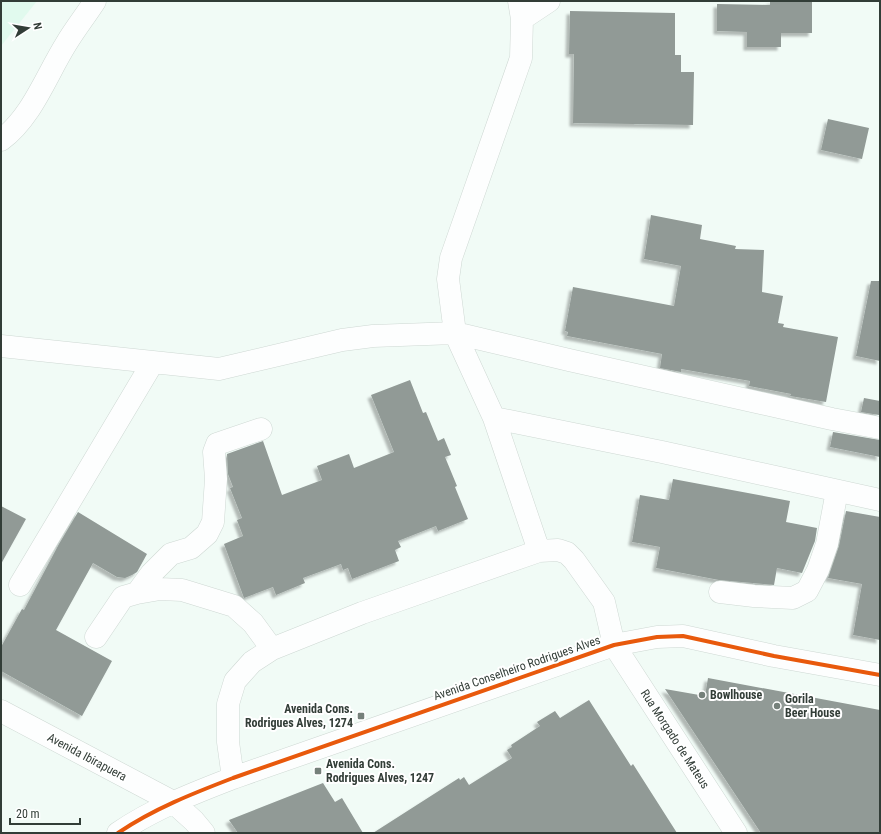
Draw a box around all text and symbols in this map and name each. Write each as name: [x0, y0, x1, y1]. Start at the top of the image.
north arrow: [8, 8, 48, 48]
text: N: [30, 21, 44, 31]
street label: Avenida Conselheiro Rodrigues Alves: [432, 633, 602, 703]
street label: Rua Morgado de Mateus: [638, 687, 712, 791]
place label: Bowlhouse: [710, 688, 763, 702]
marker: Bowlhouse: [697, 690, 707, 700]
place label: Gorila Beer House: [785, 692, 841, 720]
marker: Gorila Beer House: [772, 701, 782, 711]
place label: Avenida Cons. Rodrigues Alves, 1274: [245, 702, 353, 730]
marker: Avenida Cons. Rodrigues Alves, 1274: [356, 711, 366, 721]
street label: Avenida Ibirapuera: [45, 730, 129, 784]
place label: Avenida Cons. Rodrigues Alves, 1247: [326, 757, 434, 785]
marker: Avenida Cons. Rodrigues Alves, 1247: [313, 766, 323, 776]
scale bar: [10, 800, 80, 826]
text: 20 m: [16, 807, 40, 821]

